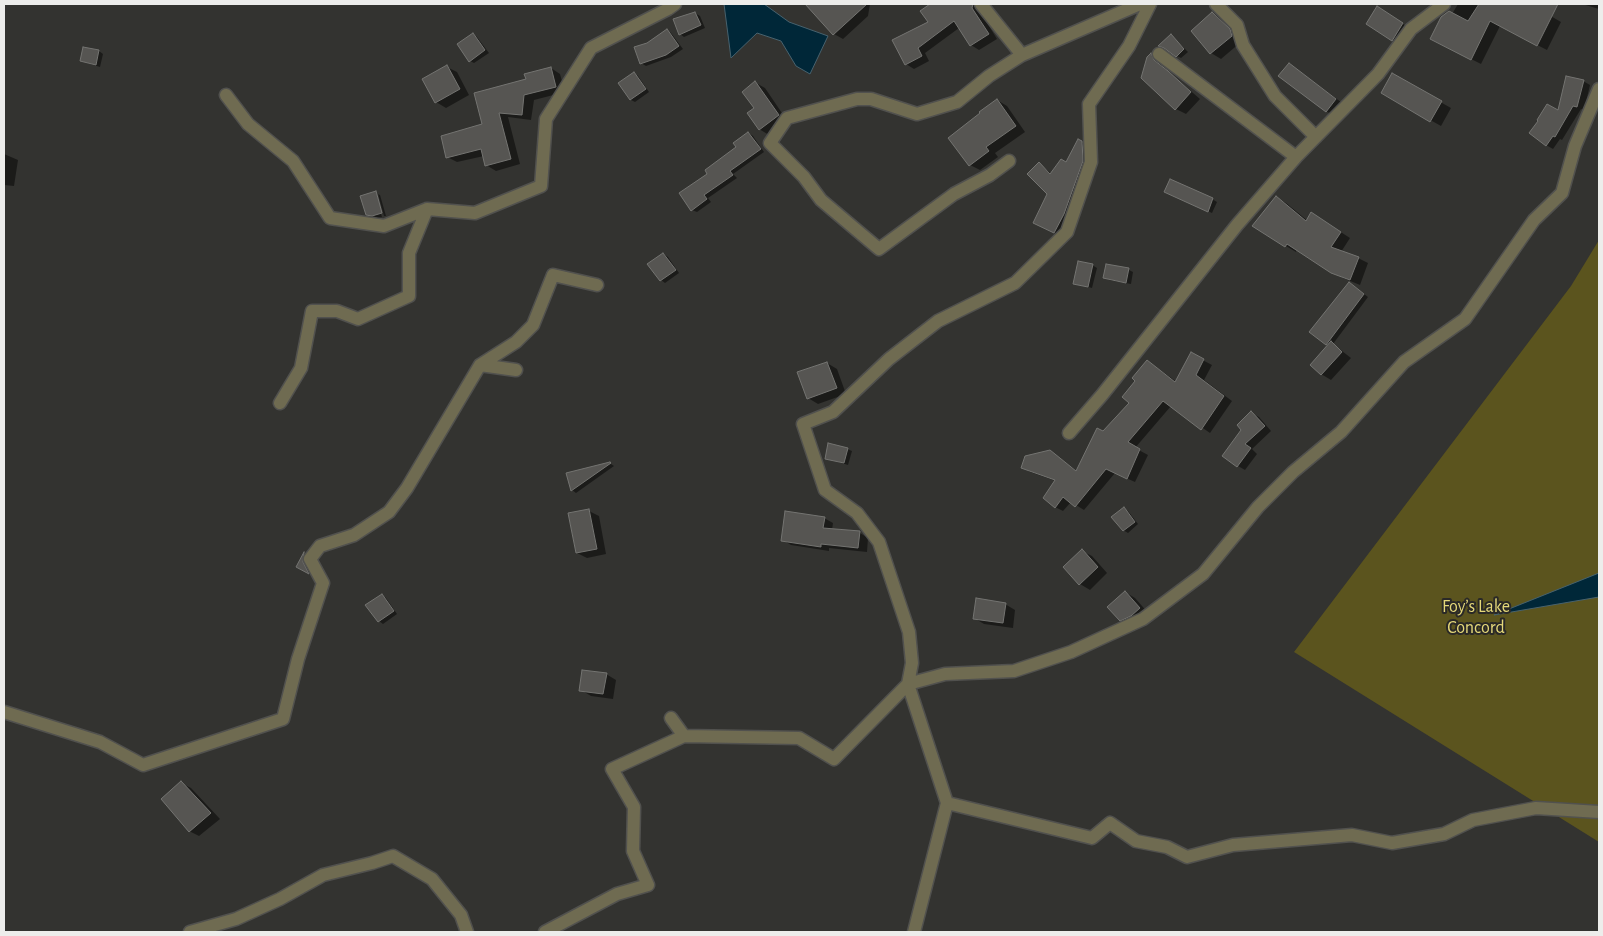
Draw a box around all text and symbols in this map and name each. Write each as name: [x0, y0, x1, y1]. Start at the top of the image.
park label: Foy’s Lake Concord: [1442, 596, 1510, 638]

